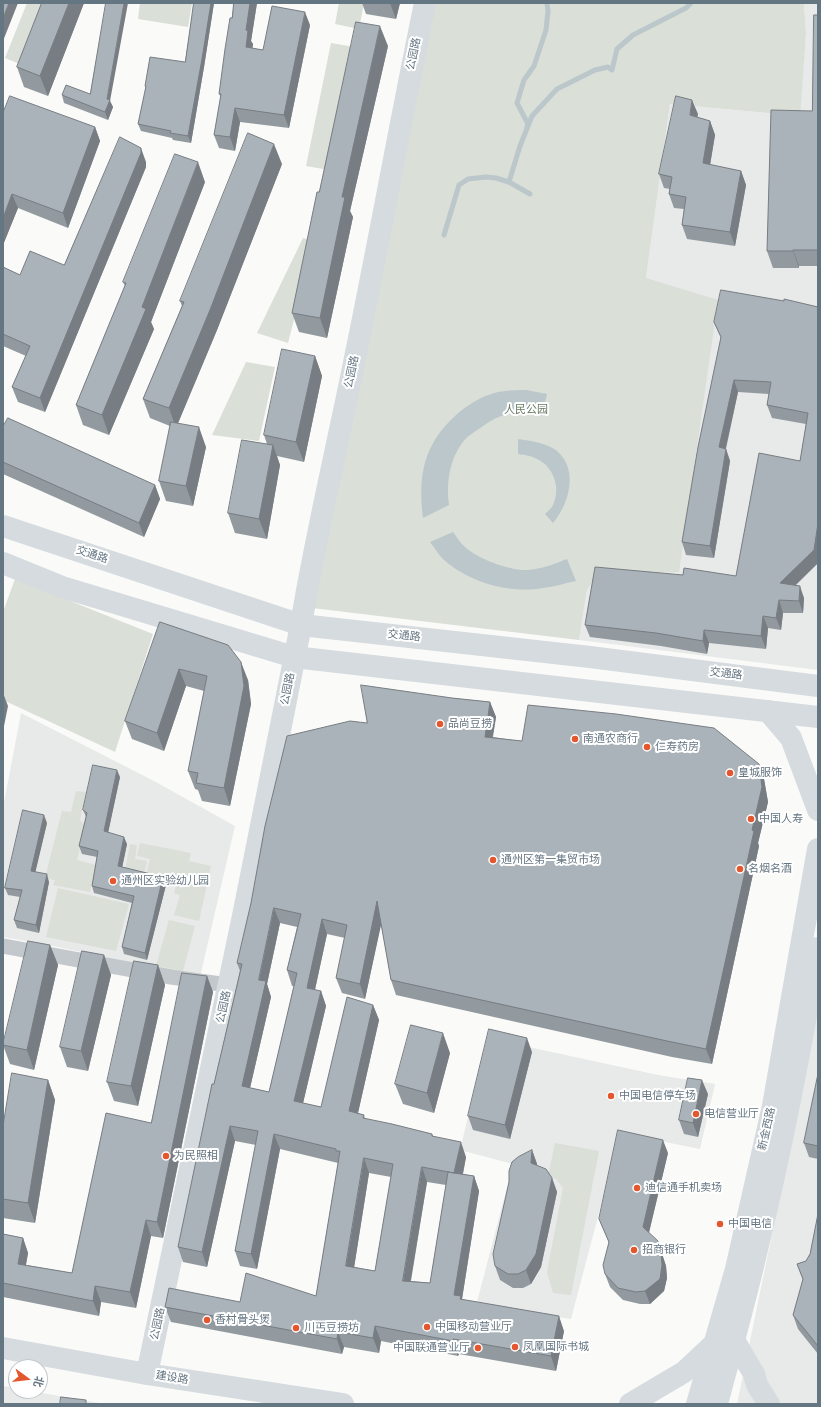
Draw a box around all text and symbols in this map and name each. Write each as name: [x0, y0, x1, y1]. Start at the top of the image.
street label: 公园路: [404, 36, 424, 72]
street label: 公园路: [342, 354, 362, 390]
park label: 人民公园: [504, 403, 548, 417]
street label: 交通路: [74, 544, 110, 566]
street label: 交通路: [387, 628, 421, 644]
street label: 交通路: [709, 665, 743, 683]
street label: 公园路: [278, 672, 298, 706]
place label: 品尚豆捞: [448, 717, 492, 731]
marker: 品尚豆捞: [435, 719, 445, 729]
place label: 南通农商行: [583, 732, 638, 746]
marker: 南通农商行: [570, 734, 580, 744]
place label: 仁寿药房: [655, 740, 699, 754]
marker: 仁寿药房: [642, 742, 652, 752]
place label: 皇城服饰: [738, 766, 782, 780]
marker: 皇城服饰: [725, 768, 735, 778]
place label: 中国人寿: [759, 812, 803, 826]
marker: 中国人寿: [746, 814, 756, 824]
place label: 通州区第一集贸市场: [501, 853, 600, 867]
marker: 通州区第一集贸市场: [488, 855, 498, 865]
place label: 名烟名酒: [748, 862, 792, 876]
marker: 名烟名酒: [735, 864, 745, 874]
place label: 通州区实验幼儿园: [121, 874, 209, 888]
marker: 通州区实验幼儿园: [108, 876, 118, 886]
street label: 公园路: [214, 989, 234, 1025]
place label: 中国电信停车场: [619, 1089, 696, 1103]
marker: 中国电信停车场: [606, 1091, 616, 1101]
street label: 新金西路: [756, 1106, 778, 1152]
place label: 电信营业厅: [704, 1107, 759, 1121]
marker: 电信营业厅: [691, 1109, 701, 1119]
place label: 为民照相: [174, 1149, 218, 1163]
marker: 为民照相: [161, 1151, 171, 1161]
place label: 迪信通手机卖场: [645, 1181, 722, 1195]
marker: 迪信通手机卖场: [632, 1183, 642, 1193]
place label: 中国电信: [728, 1217, 772, 1231]
marker: 中国电信: [715, 1219, 725, 1229]
place label: 招商银行: [642, 1243, 686, 1257]
marker: 招商银行: [629, 1245, 639, 1255]
street label: 公园路: [148, 1306, 168, 1342]
place label: 香村骨头煲: [215, 1313, 270, 1327]
marker: 香村骨头煲: [202, 1315, 212, 1325]
place label: 中国移动营业厅: [435, 1320, 512, 1334]
place label: 川丐豆捞坊: [304, 1321, 359, 1335]
marker: 中国移动营业厅: [422, 1322, 432, 1332]
marker: 川丐豆捞坊: [291, 1323, 301, 1333]
place label: 凤凰国际书城: [523, 1340, 589, 1354]
place label: 中国联通营业厅: [393, 1341, 470, 1355]
marker: 凤凰国际书城: [510, 1342, 520, 1352]
marker: 中国联通营业厅: [473, 1343, 483, 1353]
north arrow: [8, 1359, 48, 1399]
street label: 建设路: [155, 1369, 189, 1387]
text: 北: [30, 1375, 47, 1389]

